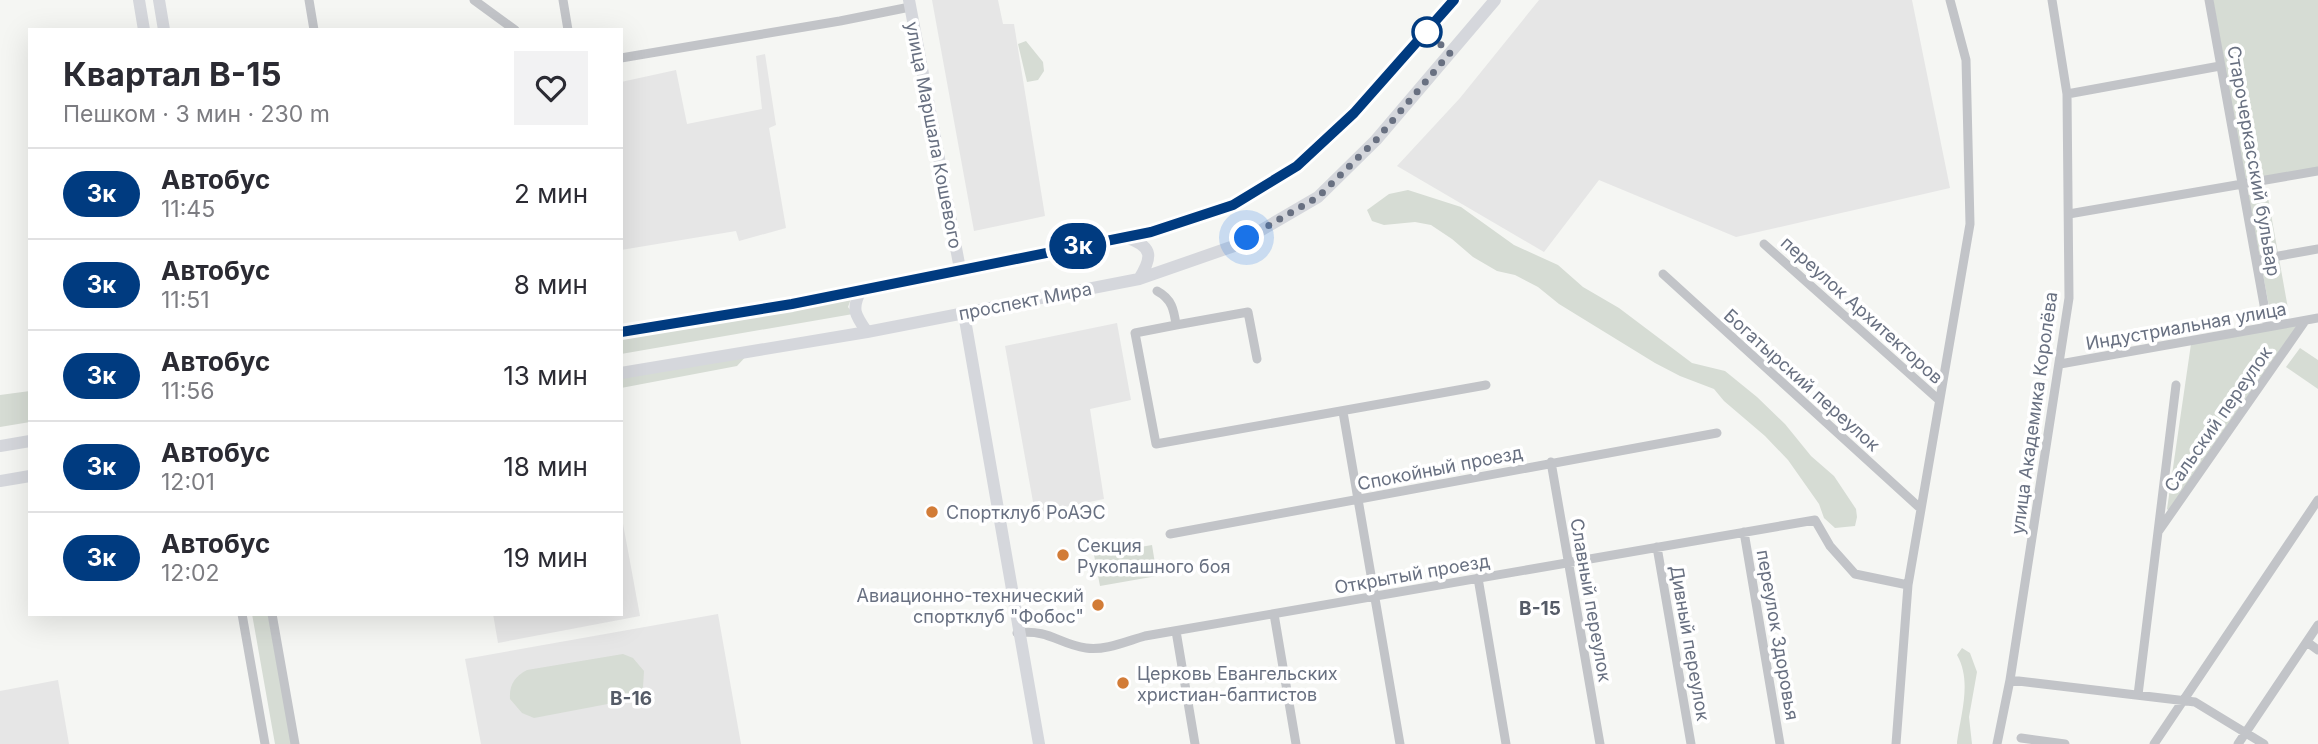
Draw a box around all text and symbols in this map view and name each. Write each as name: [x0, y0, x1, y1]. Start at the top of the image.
unlabelled marker: [1412, 17, 1442, 47]
street label: улица Маршала Кошевого: [902, 20, 966, 250]
street label: Старочеркасский бульвар: [2223, 44, 2285, 278]
button: heart: [514, 51, 588, 125]
text: Квартал В-15: [63, 54, 282, 94]
text: Пешком · 3 мин · 230 m: [63, 100, 330, 128]
text: Автобус: [161, 164, 270, 195]
text: 2 мин: [514, 178, 588, 209]
text: 3к: [87, 179, 116, 208]
text: 11:45: [161, 195, 215, 223]
your location: [1229, 220, 1264, 255]
line badge: 3к: [1046, 223, 1110, 269]
text: 3к: [1063, 231, 1093, 260]
street label: переулок Архитекторов: [1777, 232, 1947, 388]
text: Автобус: [161, 255, 270, 286]
text: 8 мин: [514, 269, 588, 300]
text: 3к: [87, 270, 116, 299]
street label: проспект Мира: [957, 278, 1093, 324]
text: 11:51: [161, 286, 210, 314]
street label: улица Академика Королёва: [2007, 290, 2061, 536]
street label: Индустриальная улица: [2084, 298, 2288, 354]
street label: Богатырский переулок: [1720, 305, 1884, 456]
street label: Сальский переулок: [2160, 342, 2276, 496]
text: Автобус: [161, 346, 270, 377]
text: 13 мин: [503, 360, 588, 391]
text: 3к: [87, 361, 116, 390]
text: 11:56: [161, 377, 215, 405]
text: Автобус: [161, 437, 270, 468]
street label: Спокойный проезд: [1356, 442, 1524, 494]
text: 18 мин: [503, 451, 588, 482]
text: 3к: [87, 452, 116, 481]
text: 12:01: [161, 468, 215, 496]
place label: Спортклуб РоАЭС: [946, 502, 1106, 523]
marker: Спортклуб РоАЭС: [924, 504, 940, 520]
street label: Славный переулок: [1566, 517, 1616, 684]
text: Автобус: [161, 528, 270, 559]
place label: Секция Рукопашного боя: [1077, 535, 1231, 577]
text: 19 мин: [503, 542, 588, 573]
text: 3к: [87, 543, 116, 572]
marker: Секция Рукопашного боя: [1055, 547, 1071, 563]
street label: переулок Здоровья: [1753, 548, 1803, 722]
street label: Открытый проезд: [1333, 550, 1491, 598]
text: 12:02: [161, 559, 220, 587]
street label: Дивный переулок: [1666, 564, 1714, 723]
place label: Авиационно-технический спортклуб "Фобос": [857, 585, 1084, 627]
marker: Авиационно-технический спортклуб "Фобос": [1090, 597, 1106, 613]
district label: В-15: [1519, 597, 1561, 620]
place label: Церковь Евангельских христиан-баптистов: [1137, 663, 1338, 705]
marker: Церковь Евангельских христиан-баптистов: [1115, 675, 1131, 691]
district label: В-16: [610, 687, 652, 710]

